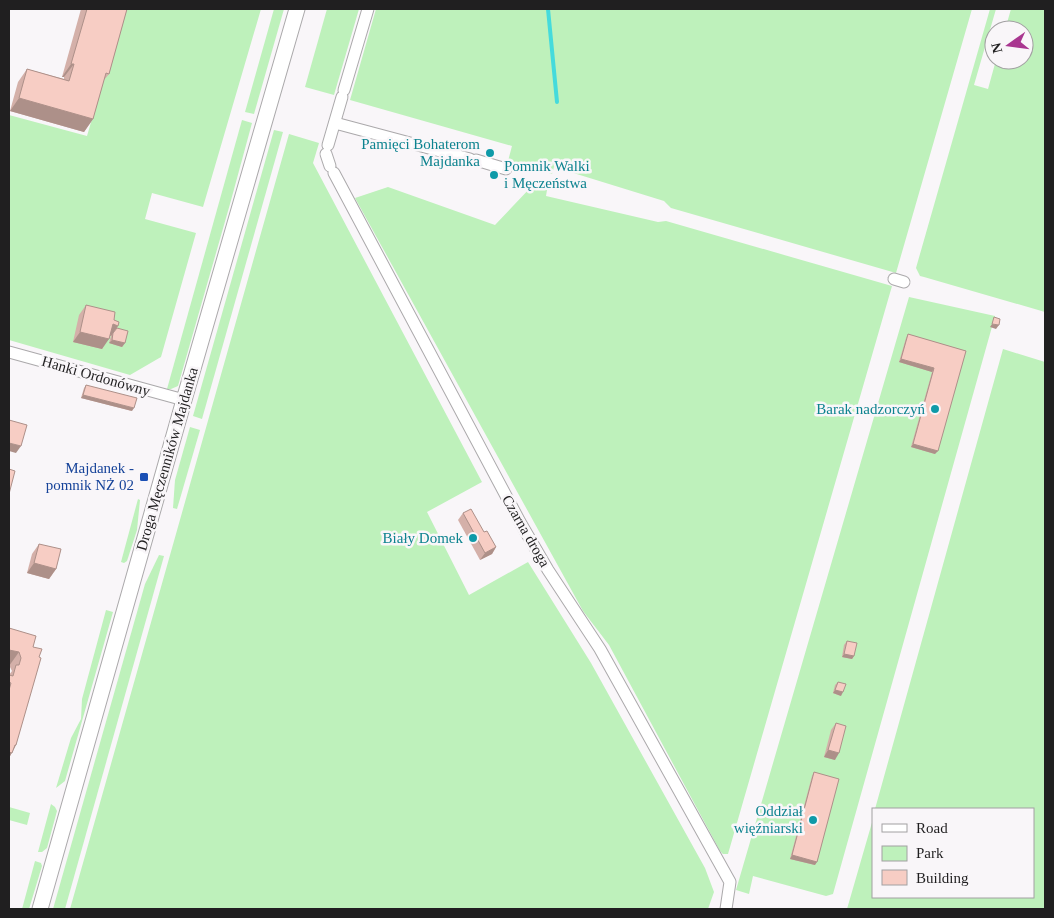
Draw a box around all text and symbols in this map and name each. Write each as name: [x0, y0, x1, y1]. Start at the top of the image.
north arrow: [984, 20, 1034, 70]
text: N: [988, 41, 1005, 55]
place label: Pamięci Bohaterom Majdanka: [361, 136, 480, 169]
marker: Pamięci Bohaterom Majdanka: [484, 147, 496, 159]
place label: Pomnik Walki i Męczeństwa: [504, 158, 590, 191]
marker: Pomnik Walki i Męczeństwa: [488, 169, 500, 181]
street label: Hanki Ordonówny: [40, 353, 153, 399]
street label: Droga Męczenników Majdanka: [133, 365, 201, 552]
place label: Barak nadzorczyń: [816, 401, 925, 417]
marker: Barak nadzorczyń: [929, 403, 941, 415]
place label: Majdanek - pomnik NŻ 02: [46, 460, 134, 493]
marker: Majdanek - pomnik NŻ 02: [138, 471, 150, 483]
street label: Czarna droga: [499, 492, 553, 570]
place label: Biały Domek: [383, 530, 463, 546]
marker: Biały Domek: [467, 532, 479, 544]
place label: Oddział więźniarski: [734, 803, 804, 836]
legend: [872, 808, 1034, 898]
marker: Oddział więźniarski: [807, 814, 819, 826]
text: Road: [916, 820, 948, 836]
text: Park: [916, 845, 944, 861]
text: Building: [916, 870, 969, 886]

